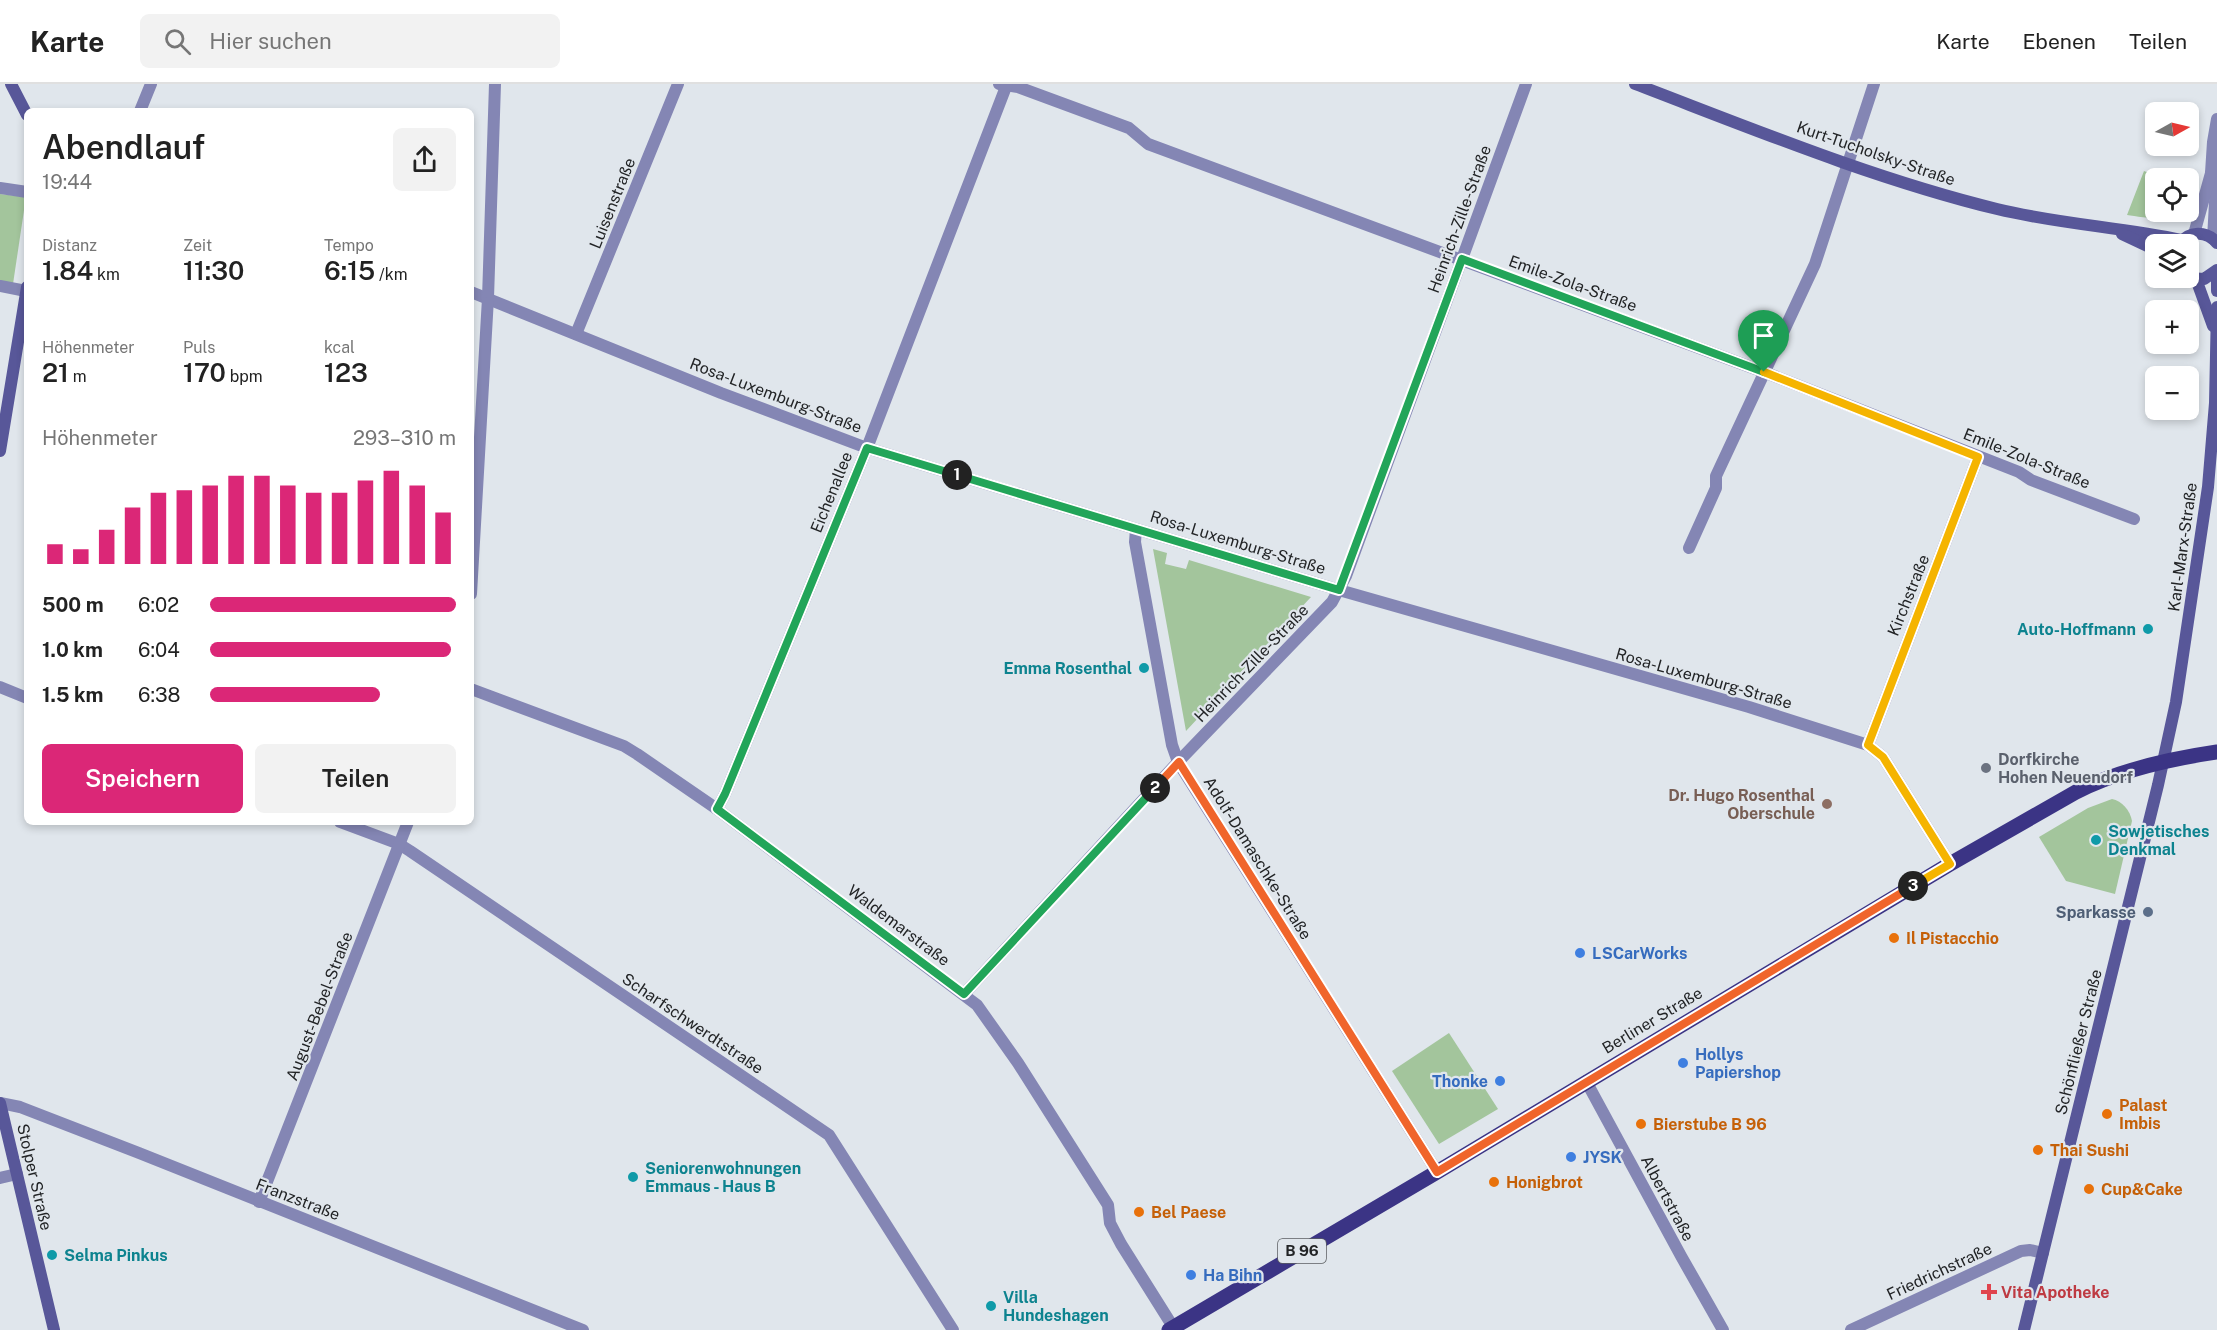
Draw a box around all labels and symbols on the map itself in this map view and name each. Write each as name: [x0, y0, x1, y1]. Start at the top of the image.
north arrow: [2145, 102, 2199, 156]
street label: Kurt-Tucholsky-Straße: [1794, 117, 1958, 190]
street label: Heinrich-Zille-Straße: [1424, 143, 1495, 296]
street label: Luisenstraße: [586, 155, 639, 251]
street label: Emile-Zola-Straße: [1506, 251, 1640, 316]
pin: [1738, 310, 1789, 372]
street label: Rosa-Luxemburg-Straße: [687, 354, 864, 437]
street label: Emile-Zola-Straße: [1961, 424, 2093, 493]
street label: Eichenallee: [807, 449, 856, 536]
pin: 1: [942, 460, 972, 490]
street label: Karl-Marx-Straße: [2164, 481, 2201, 613]
street label: Rosa-Luxemburg-Straße: [1148, 507, 1328, 578]
street label: Kirchstraße: [1883, 552, 1933, 639]
street label: Heinrich-Zille-Straße: [1190, 601, 1312, 726]
place label: Auto-Hoffmann: [2017, 620, 2136, 639]
marker: Auto-Hoffmann: [2141, 622, 2155, 636]
street label: Rosa-Luxemburg-Straße: [1613, 644, 1794, 713]
place label: Emma Rosenthal: [1003, 659, 1132, 678]
marker: Emma Rosenthal: [1137, 661, 1151, 675]
place label: Dorfkirche Hohen Neuendorf: [1998, 750, 2134, 787]
marker: Dorfkirche Hohen Neuendorf: [1979, 761, 1993, 775]
pin: 2: [1140, 773, 1170, 803]
street label: Adolf-Damaschke-Straße: [1200, 773, 1316, 943]
place label: Dr. Hugo Rosenthal Oberschule: [1668, 786, 1815, 823]
marker: Dr. Hugo Rosenthal Oberschule: [1820, 797, 1834, 811]
place label: Sowjetisches Denkmal: [2108, 822, 2209, 859]
marker: Sowjetisches Denkmal: [2089, 833, 2103, 847]
pin: 3: [1898, 871, 1928, 901]
street label: Waldemarstraße: [844, 881, 953, 970]
place label: Sparkasse: [2056, 903, 2136, 922]
marker: Sparkasse: [2141, 905, 2155, 919]
street label: August-Bebel-Straße: [282, 929, 357, 1083]
place label: Il Pistacchio: [1906, 929, 1999, 948]
marker: Il Pistacchio: [1887, 931, 1901, 945]
place label: LSCarWorks: [1592, 944, 1687, 963]
marker: LSCarWorks: [1573, 946, 1587, 960]
street label: Schönfließer Straße: [2051, 967, 2106, 1117]
street label: Scharfschwerdtstraße: [618, 969, 767, 1078]
street label: Berliner Straße: [1599, 983, 1706, 1058]
place label: Hollys Papiershop: [1695, 1045, 1781, 1082]
marker: Hollys Papiershop: [1676, 1056, 1690, 1070]
place label: Thonke: [1432, 1072, 1488, 1091]
marker: Thonke: [1493, 1074, 1507, 1088]
place label: Palast Imbis: [2119, 1096, 2168, 1133]
marker: Palast Imbis: [2100, 1107, 2114, 1121]
place label: Bierstube B 96: [1653, 1115, 1767, 1134]
marker: Bierstube B 96: [1634, 1117, 1648, 1131]
street label: Stolper Straße: [13, 1122, 56, 1232]
place label: Thai Sushi: [2050, 1141, 2129, 1160]
marker: Thai Sushi: [2031, 1143, 2045, 1157]
place label: JYSK: [1583, 1148, 1622, 1167]
marker: JYSK: [1564, 1150, 1578, 1164]
street label: Albertstraße: [1637, 1152, 1698, 1244]
place label: Seniorenwohnungen Emmaus - Haus B: [645, 1159, 801, 1196]
marker: Seniorenwohnungen Emmaus - Haus B: [626, 1170, 640, 1184]
place label: Honigbrot: [1506, 1173, 1583, 1192]
street label: Franzstraße: [253, 1175, 343, 1224]
marker: Honigbrot: [1487, 1175, 1501, 1189]
place label: Cup&Cake: [2101, 1180, 2183, 1199]
marker: Cup&Cake: [2082, 1182, 2096, 1196]
place label: Bel Paese: [1151, 1203, 1226, 1222]
marker: Bel Paese: [1132, 1205, 1146, 1219]
road number: B 96: [1278, 1239, 1326, 1263]
street label: Friedrichstraße: [1884, 1239, 1995, 1304]
place label: Selma Pinkus: [64, 1246, 168, 1265]
marker: Selma Pinkus: [45, 1248, 59, 1262]
place label: Ha Bihn: [1203, 1266, 1262, 1285]
marker: Ha Bihn: [1184, 1268, 1198, 1282]
place label: Vita Apotheke: [2001, 1283, 2110, 1302]
marker: Vita Apotheke: [1982, 1285, 1996, 1299]
place label: Villa Hundeshagen: [1003, 1288, 1109, 1325]
marker: Villa Hundeshagen: [984, 1299, 998, 1313]

